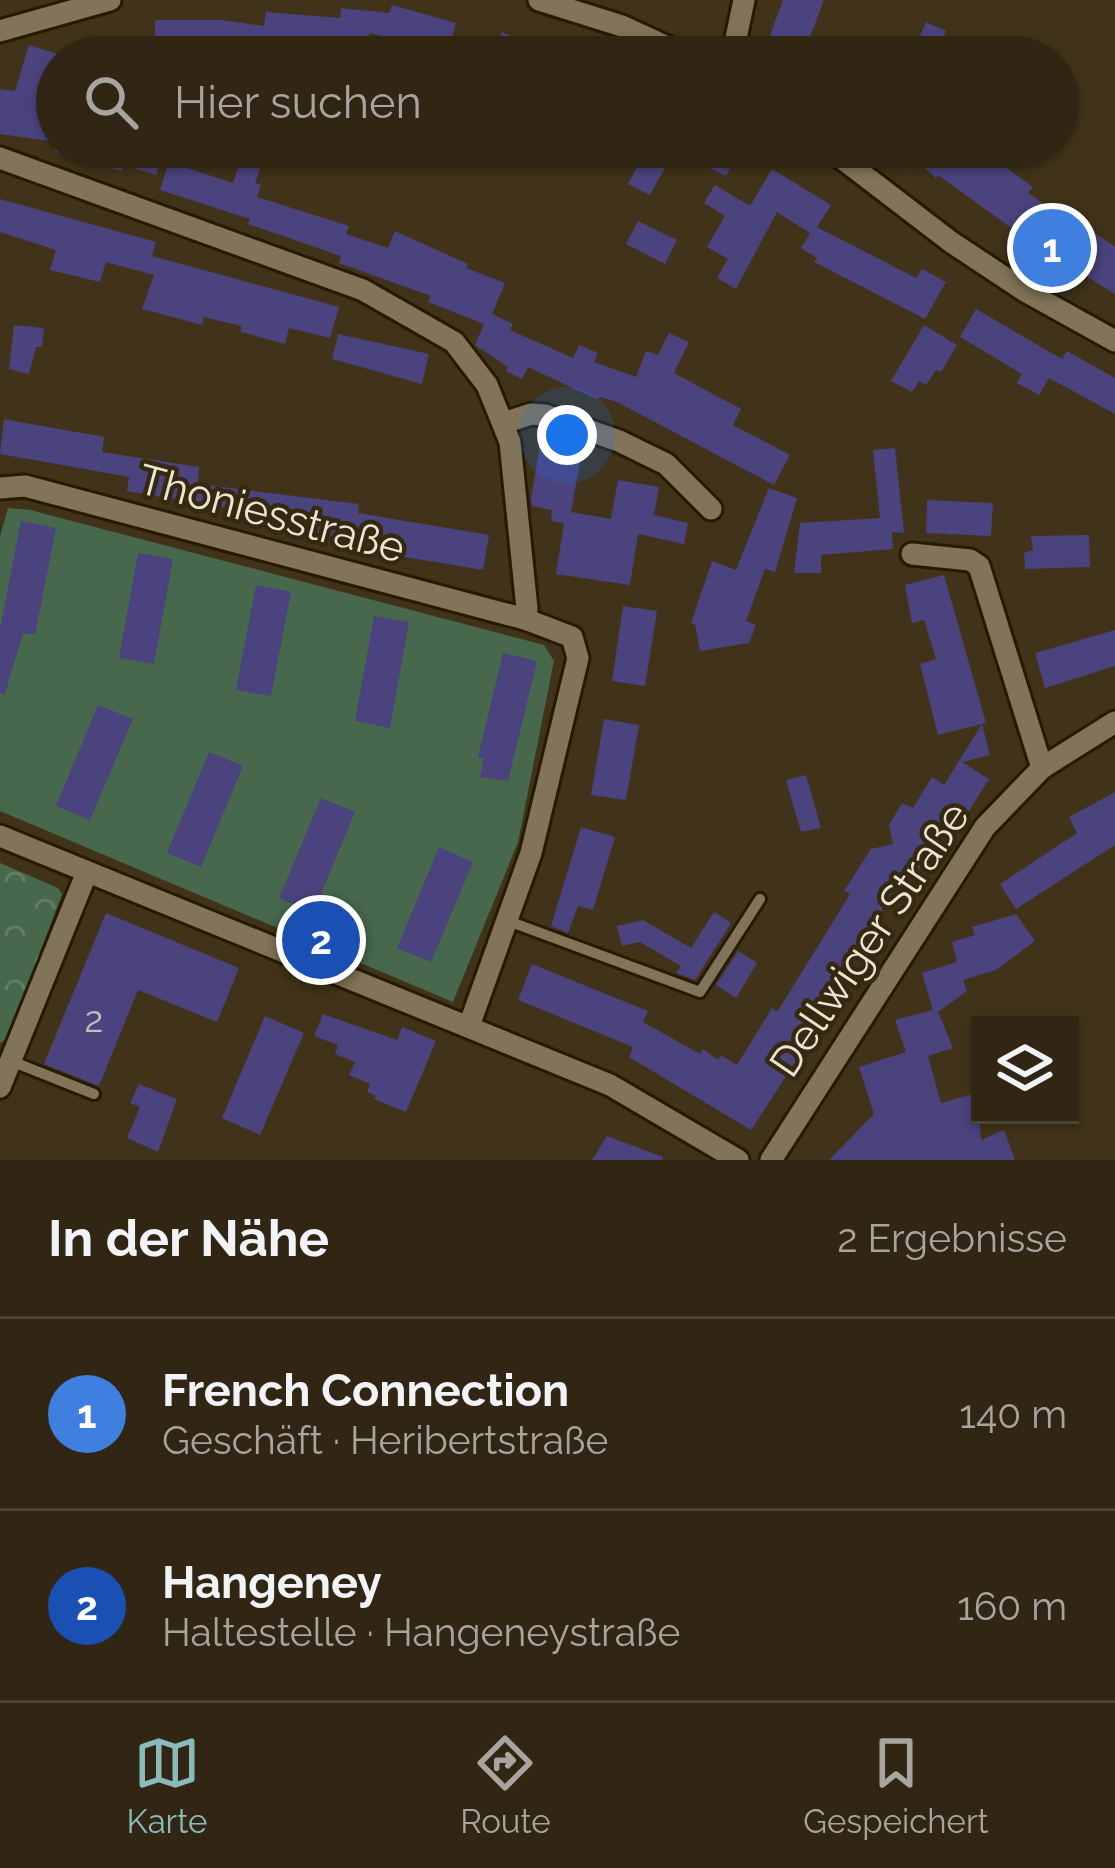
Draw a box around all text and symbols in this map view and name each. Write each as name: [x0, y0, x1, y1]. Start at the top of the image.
search box: [36, 36, 1079, 168]
icon: search: [78, 69, 144, 135]
text: Hier suchen: [174, 76, 422, 129]
pin: 1: [1013, 203, 1091, 293]
your location: [537, 405, 597, 465]
street label: Thoniesstraße: [133, 454, 410, 573]
street label: Dellwiger Straße: [760, 793, 979, 1086]
pin: 2: [282, 895, 360, 985]
house number: 2: [85, 998, 103, 1040]
map controls: [971, 1016, 1079, 1124]
button: layers: [971, 1016, 1079, 1124]
text: In der Nähe: [48, 1208, 329, 1268]
text: 2 Ergebnisse: [837, 1215, 1067, 1261]
text: French Connection: [162, 1364, 569, 1417]
text: 1: [77, 1391, 97, 1437]
text: 140 m: [959, 1391, 1067, 1437]
text: Geschäft · Heribertstraße: [162, 1417, 609, 1463]
text: Hangeney: [162, 1556, 382, 1609]
text: 2: [76, 1583, 98, 1629]
text: 160 m: [957, 1583, 1067, 1629]
text: Haltestelle · Hangeneystraße: [162, 1609, 680, 1655]
tab: Karte: [126, 1730, 207, 1841]
tab: Route: [460, 1730, 551, 1841]
tab: Gespeichert: [803, 1730, 989, 1841]

